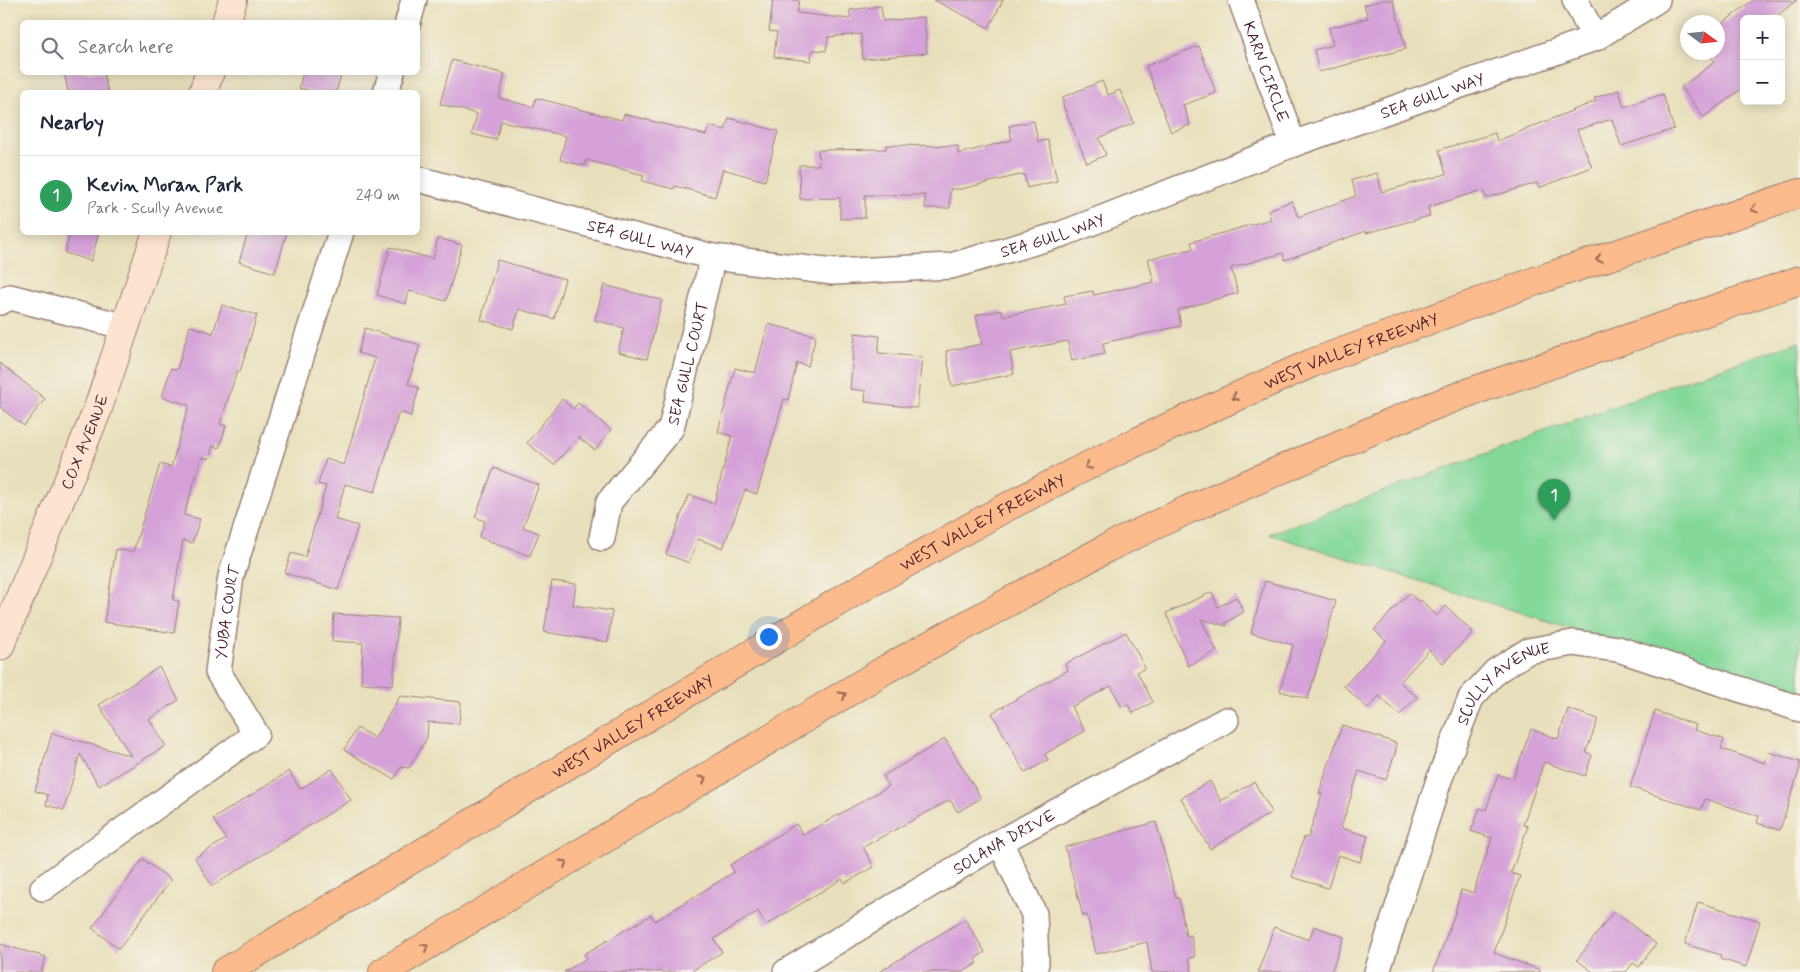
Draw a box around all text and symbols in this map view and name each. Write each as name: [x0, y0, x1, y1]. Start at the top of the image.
north arrow: [1680, 15, 1725, 60]
map controls: [1740, 15, 1785, 105]
button: +: [1740, 15, 1785, 60]
street label: KARN CIRCLE: [1238, 19, 1293, 125]
search box: [20, 20, 420, 75]
icon: search: [38, 34, 66, 62]
text: Search here: [78, 35, 174, 60]
button: −: [1740, 60, 1785, 105]
street label: SEA GULL WAY: [1378, 69, 1487, 125]
text: Nearby: [40, 109, 104, 137]
text: Kevin Moran Park: [87, 173, 243, 198]
text: 1: [52, 185, 60, 206]
text: 240 m: [356, 185, 400, 206]
text: Park · Scully Avenue: [87, 198, 223, 219]
one-way arrow: [1750, 203, 1758, 213]
street label: SEA GULL WAY: [998, 209, 1108, 263]
street label: SEA GULL WAY: [585, 215, 695, 263]
one-way arrow: [1596, 254, 1604, 264]
street label: SEA GULL COURT: [663, 300, 714, 427]
street label: WEST VALLEY FREEWAY: [1261, 309, 1441, 395]
one-way arrow: [1231, 391, 1240, 402]
street label: COX AVENUE: [57, 392, 114, 493]
one-way arrow: [1084, 460, 1093, 470]
street label: WEST VALLEY FREEWAY: [896, 470, 1069, 577]
pin: 1: [1538, 479, 1570, 520]
street label: YUBA COURT: [211, 562, 246, 661]
your location: [756, 624, 782, 650]
street label: SCULLY AVENUE: [1452, 638, 1552, 728]
street label: WEST VALLEY FREEWAY: [549, 670, 718, 784]
one-way arrow: [837, 692, 846, 702]
one-way arrow: [698, 776, 707, 786]
street label: SOLANA DRIVE: [949, 805, 1059, 880]
one-way arrow: [559, 859, 568, 869]
one-way arrow: [420, 943, 429, 953]

